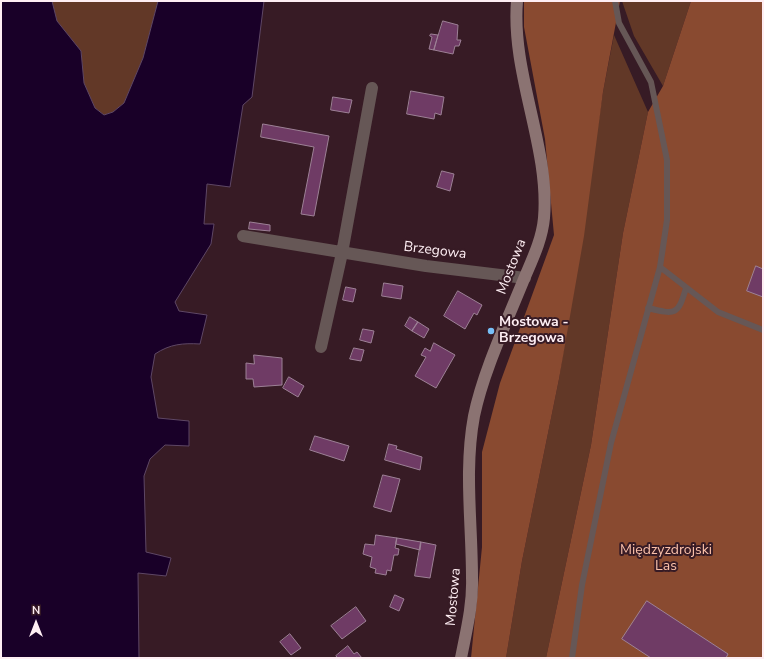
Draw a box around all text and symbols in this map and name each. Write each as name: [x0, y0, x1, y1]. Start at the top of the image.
street label: Mostowa: [494, 237, 530, 297]
street label: Brzegowa: [403, 239, 467, 263]
place label: Mostowa - Brzegowa: [499, 315, 569, 348]
marker: Mostowa - Brzegowa: [486, 326, 496, 336]
park label: Międzyzdrojski Las: [620, 543, 712, 576]
street label: Mostowa: [443, 567, 465, 627]
north arrow: [16, 603, 56, 643]
text: N: [32, 603, 40, 618]

